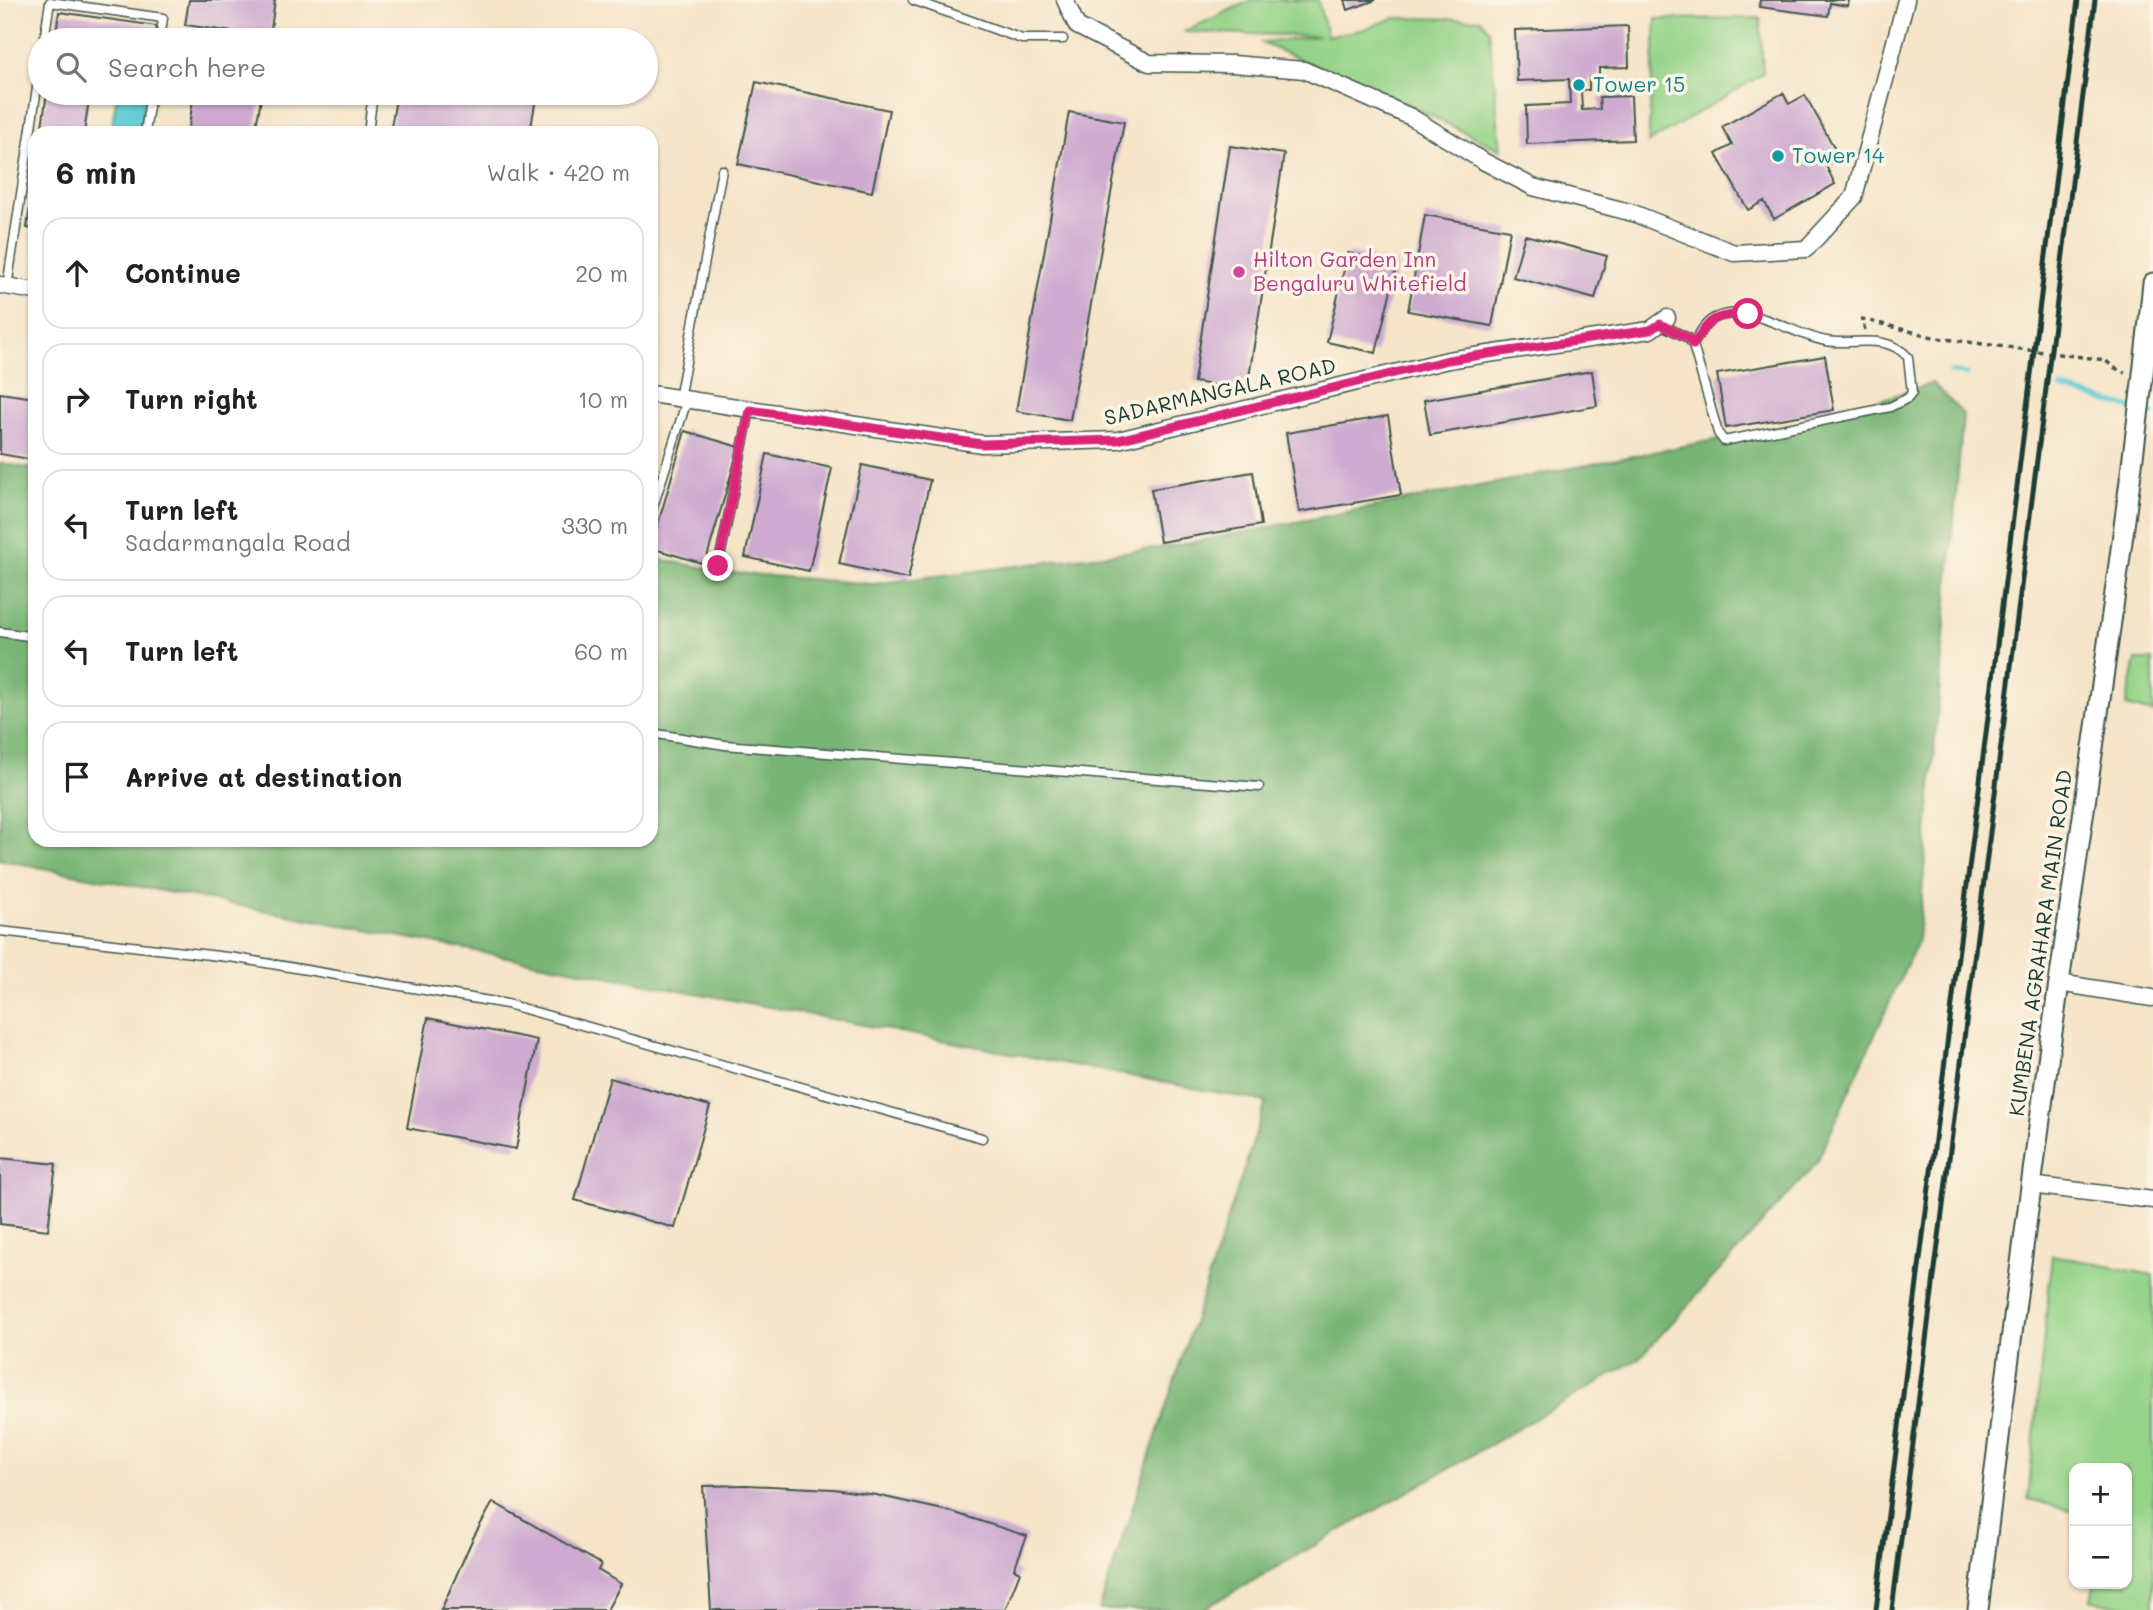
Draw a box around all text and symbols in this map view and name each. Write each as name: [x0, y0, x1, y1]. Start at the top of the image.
search box: [28, 28, 658, 105]
icon: search: [52, 48, 90, 86]
text: Search here: [108, 50, 266, 84]
place label: Tower 15: [1593, 70, 1685, 97]
marker: Tower 15: [1571, 77, 1587, 93]
place label: Tower 14: [1792, 141, 1885, 168]
marker: Tower 14: [1770, 148, 1786, 164]
text: 6 min: [56, 152, 136, 192]
text: Walk · 420 m: [487, 157, 630, 187]
place label: Hilton Garden Inn Bengaluru Whitefield: [1253, 245, 1467, 296]
icon: ahead: [58, 254, 96, 292]
text: Continue: [125, 256, 241, 290]
text: 20 m: [575, 258, 628, 288]
marker: Hilton Garden Inn Bengaluru Whitefield: [1231, 264, 1247, 280]
route start: [1732, 298, 1763, 329]
street label: SADARMANGALA ROAD: [1101, 351, 1338, 430]
icon: right: [58, 380, 96, 418]
text: Turn right: [125, 382, 258, 416]
text: 10 m: [578, 384, 628, 414]
text: Turn left: [125, 493, 238, 527]
icon: left: [58, 506, 96, 544]
text: 330 m: [561, 510, 628, 540]
text: Sadarmangala Road: [125, 527, 351, 557]
route end: [702, 550, 733, 581]
icon: left: [58, 632, 96, 670]
text: Turn left: [125, 634, 238, 668]
text: 60 m: [574, 636, 628, 666]
icon: arrive: [58, 758, 96, 796]
text: Arrive at destination: [125, 760, 402, 794]
street label: KUMBENA AGRAHARA MAIN ROAD: [2002, 768, 2077, 1118]
map controls: [2069, 1463, 2132, 1589]
button: +: [2069, 1463, 2132, 1526]
button: −: [2069, 1526, 2132, 1589]

